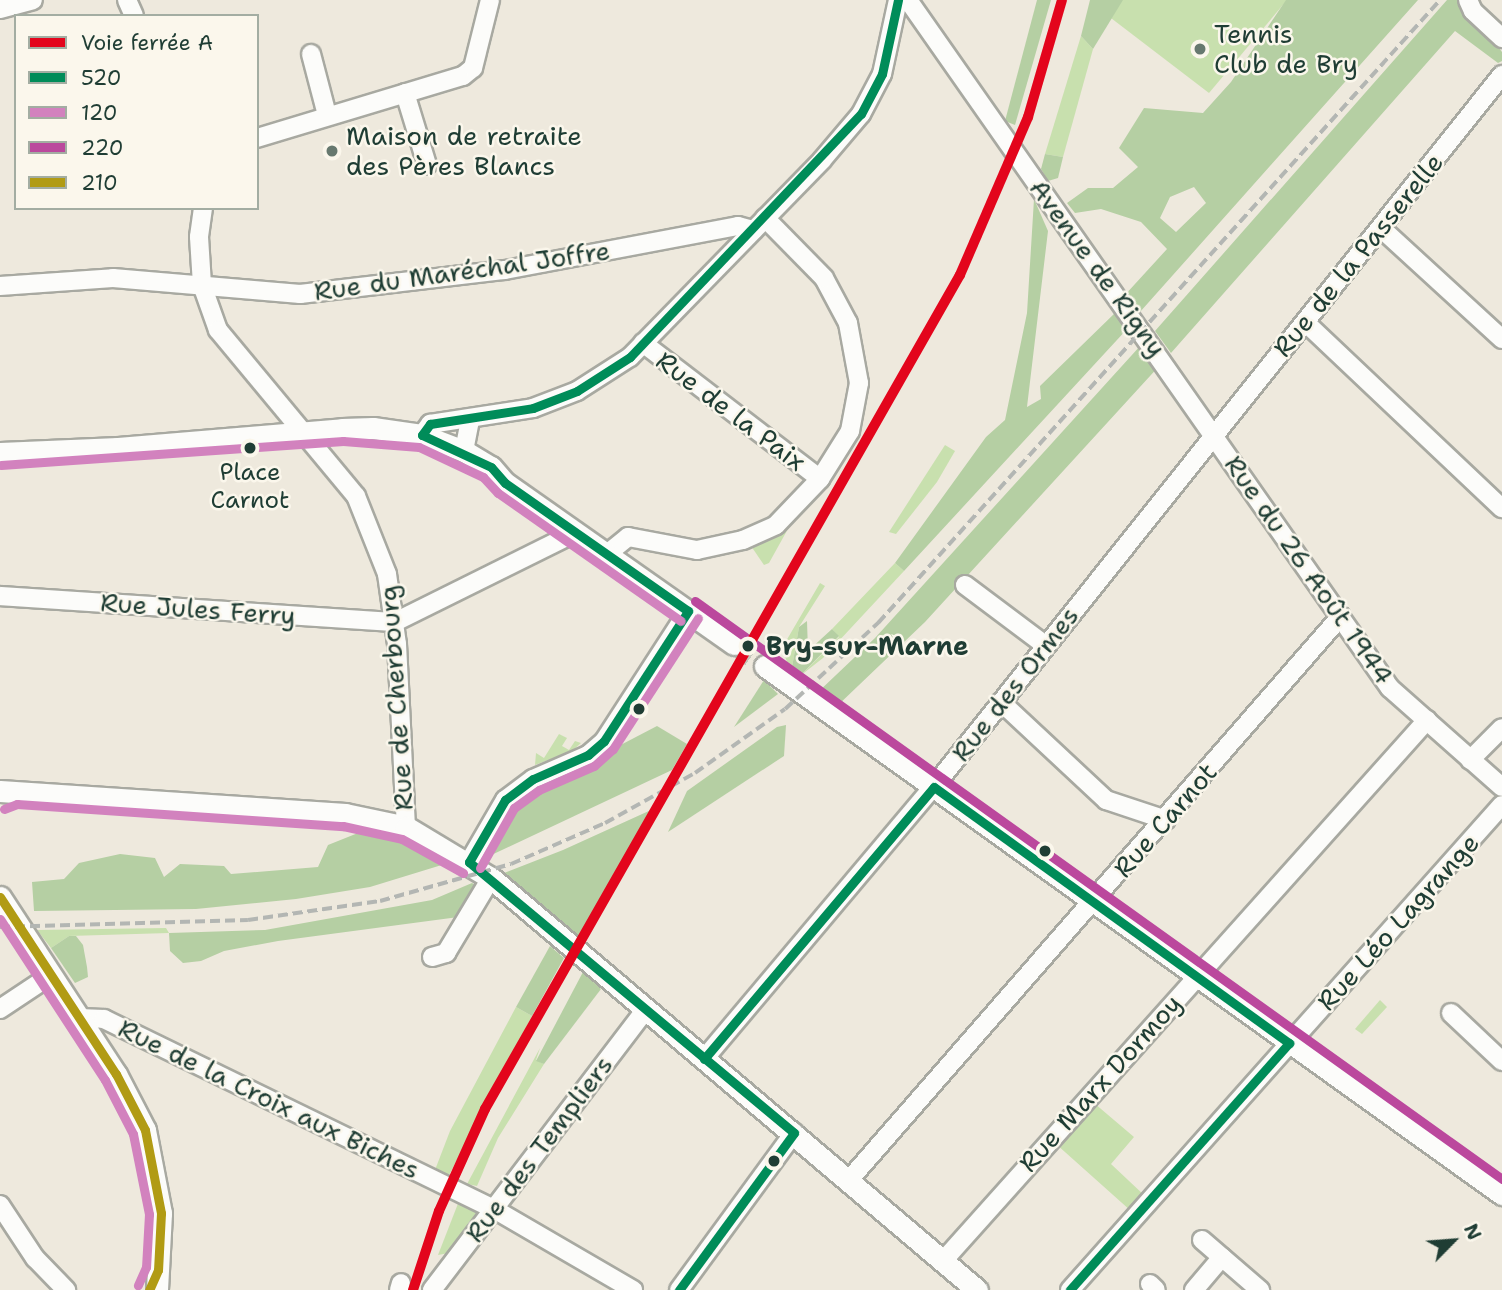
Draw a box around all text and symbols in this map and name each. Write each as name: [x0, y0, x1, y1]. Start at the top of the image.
legend: [14, 14, 259, 210]
place label: Tennis Club de Bry: [1214, 18, 1358, 80]
text: Voie ferrée A: [81, 29, 213, 57]
marker: Tennis Club de Bry: [1192, 41, 1208, 57]
text: 520: [81, 64, 122, 92]
text: 120: [81, 99, 117, 127]
place label: Maison de retraite des Pères Blancs: [346, 120, 582, 182]
text: 220: [81, 134, 123, 162]
marker: Maison de retraite des Pères Blancs: [324, 143, 340, 159]
street label: Rue de la Passerelle: [1266, 147, 1450, 363]
text: 210: [81, 169, 118, 197]
street label: Avenue de Rigny: [1023, 173, 1173, 363]
street label: Rue du Maréchal Joffre: [312, 235, 612, 307]
street label: Rue de la Paix: [650, 345, 812, 477]
marker: Place Carnot: [243, 441, 257, 455]
street label: Rue du 26 Août 1944: [1218, 450, 1400, 690]
place label: Place Carnot: [211, 459, 289, 515]
street label: Rue de Cherbourg: [373, 584, 419, 812]
street label: Rue Jules Ferry: [99, 587, 297, 631]
street label: Rue des Ormes: [945, 600, 1085, 768]
place label: Bry-sur-Marne: [766, 630, 969, 662]
marker: Bry-sur-Marne: [737, 635, 759, 657]
unlabelled marker: [632, 702, 646, 716]
street label: Rue Carnot: [1107, 756, 1223, 884]
street label: Rue Léo Lagrange: [1311, 827, 1485, 1017]
unlabelled marker: [1038, 844, 1052, 858]
street label: Rue Marx Dormoy: [1012, 988, 1188, 1178]
street label: Rue de la Croix aux Biches: [113, 1012, 425, 1186]
street label: Rue des Templiers: [459, 1050, 619, 1248]
unlabelled marker: [767, 1154, 781, 1168]
north arrow: [1418, 1206, 1488, 1276]
text: N: [1458, 1220, 1487, 1244]

